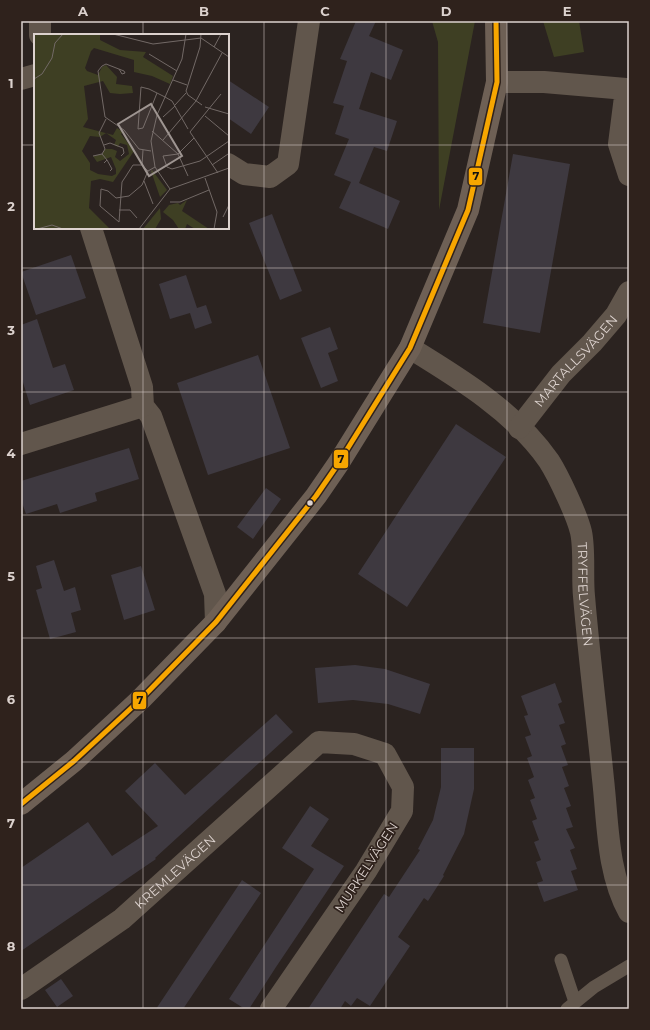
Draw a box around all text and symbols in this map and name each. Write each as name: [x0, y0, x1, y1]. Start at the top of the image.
text: A: [77, 3, 89, 19]
text: B: [199, 3, 209, 19]
text: C: [320, 3, 330, 19]
text: D: [441, 3, 452, 19]
text: E: [563, 3, 572, 19]
inset map: [34, 34, 229, 229]
text: 1: [8, 75, 14, 91]
line badge: 7: [468, 167, 483, 186]
text: 7: [473, 169, 480, 183]
text: 2: [7, 198, 15, 214]
street label: MARTALLSVÄGEN: [531, 311, 621, 410]
text: 3: [6, 322, 15, 338]
text: 4: [7, 445, 16, 461]
line badge: 7: [333, 449, 349, 469]
text: 7: [338, 452, 345, 466]
unlabelled marker: [305, 498, 315, 508]
street label: TRYFFELVÄGEN: [575, 542, 597, 647]
text: 5: [7, 568, 15, 584]
text: 6: [7, 691, 16, 707]
line badge: 7: [132, 691, 147, 710]
text: 7: [137, 693, 144, 707]
text: 7: [7, 815, 15, 831]
street label: MURKELVÄGEN: [331, 819, 401, 915]
street label: KREMLEVÄGEN: [131, 831, 219, 912]
text: 8: [7, 938, 16, 954]

